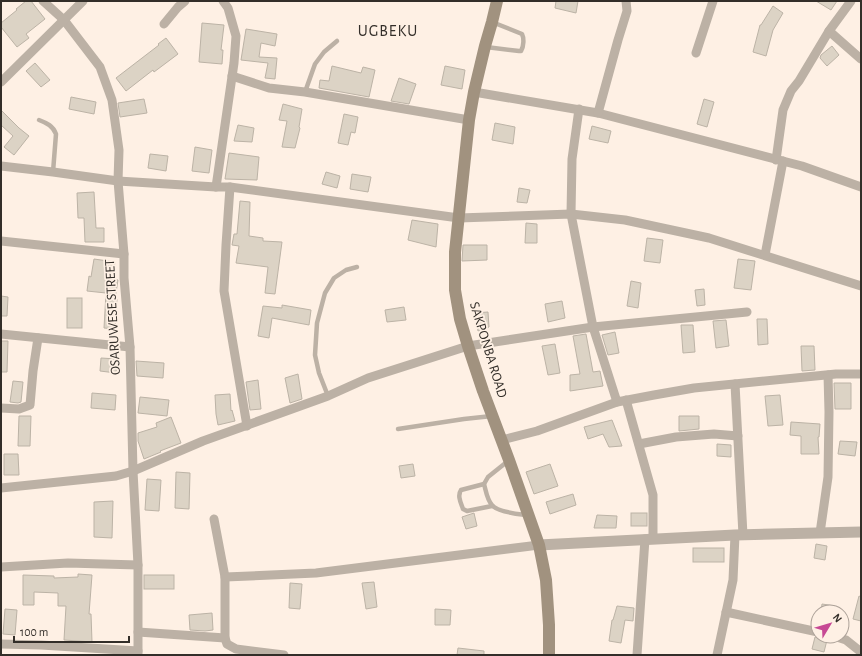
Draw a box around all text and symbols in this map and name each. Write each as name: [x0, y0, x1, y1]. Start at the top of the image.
district label: UGBEKU: [358, 23, 418, 39]
street label: OSARUWESE STREET: [103, 259, 123, 375]
street label: SAKPONBA ROAD: [467, 300, 509, 400]
north arrow: [810, 604, 850, 644]
text: N: [831, 612, 844, 625]
scale bar: [14, 618, 129, 644]
text: 100 m: [20, 626, 48, 638]

